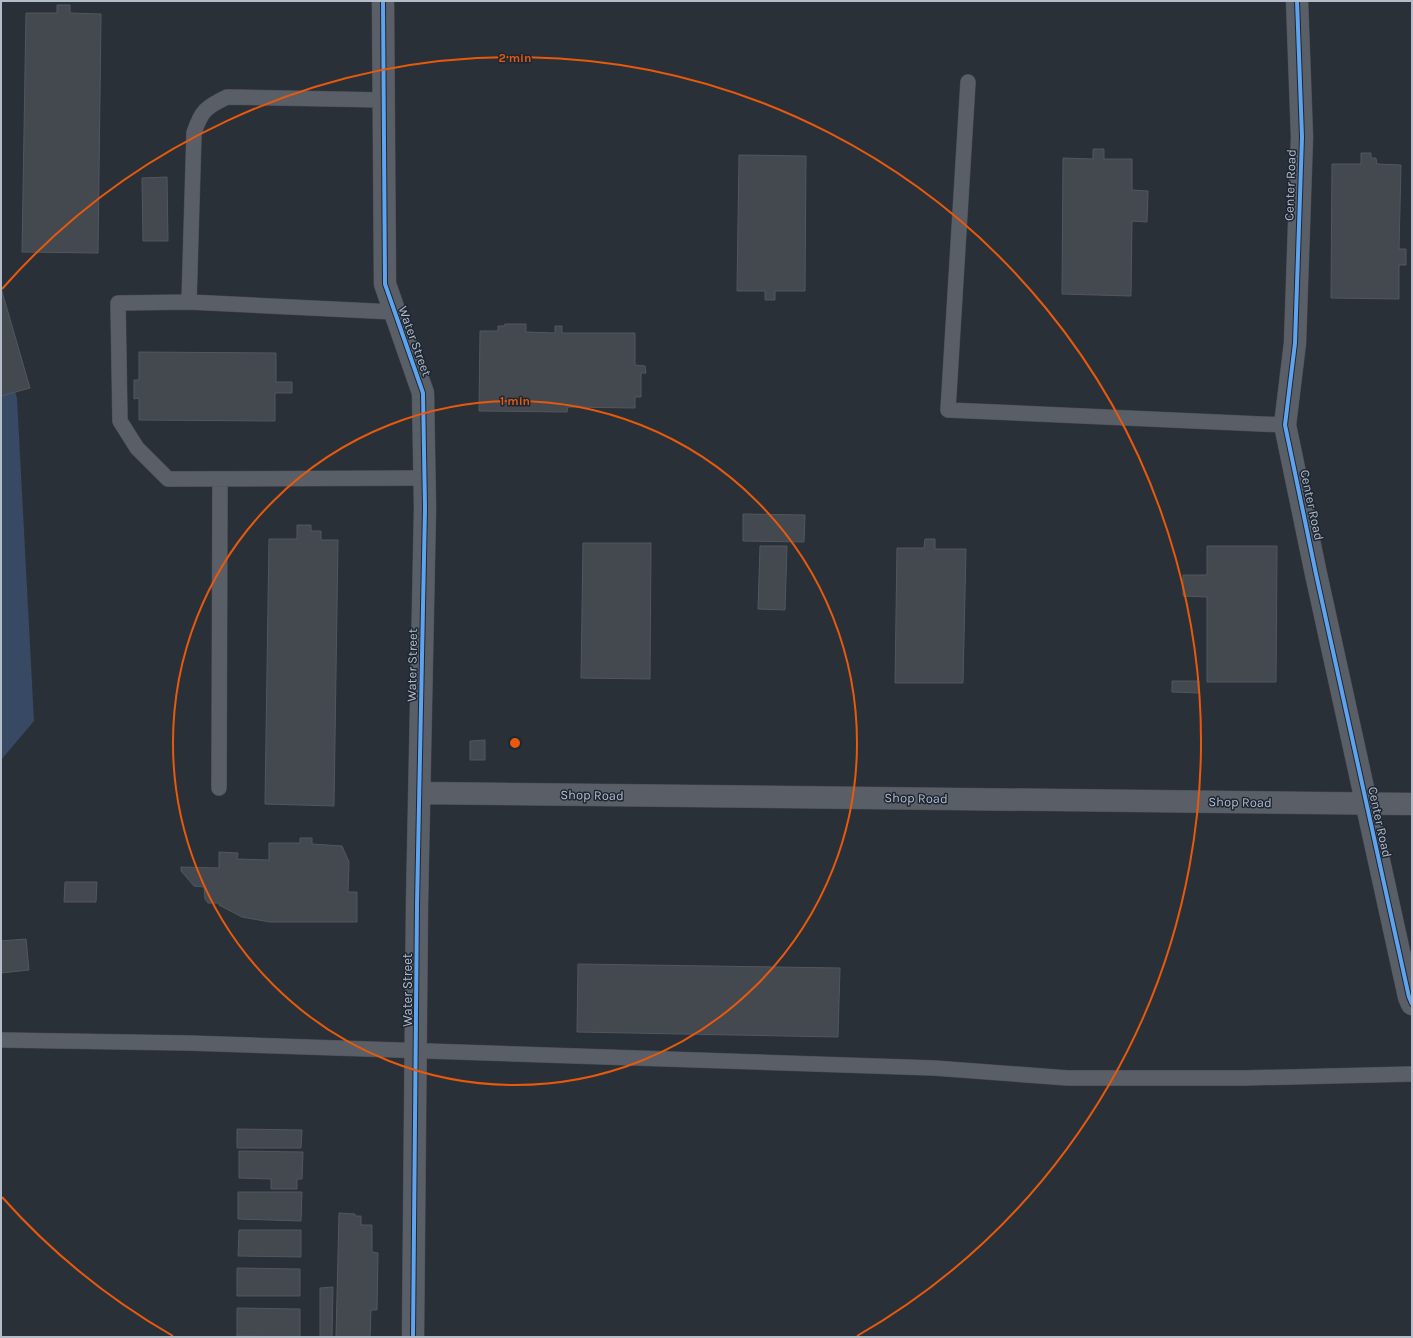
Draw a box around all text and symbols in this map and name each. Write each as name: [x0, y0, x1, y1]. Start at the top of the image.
text: 2 min: [498, 51, 532, 65]
street label: Center Road: [1281, 149, 1299, 221]
street label: Water Street: [395, 304, 435, 378]
text: 1 min: [500, 394, 530, 408]
street label: Center Road: [1297, 468, 1327, 542]
street label: Water Street: [404, 628, 420, 702]
centre of rings: [508, 736, 522, 750]
street label: Center Road: [1365, 785, 1395, 859]
street label: Shop Road: [560, 787, 624, 803]
street label: Shop Road: [884, 790, 948, 806]
street label: Shop Road: [1208, 794, 1272, 810]
street label: Water Street: [400, 953, 415, 1027]

